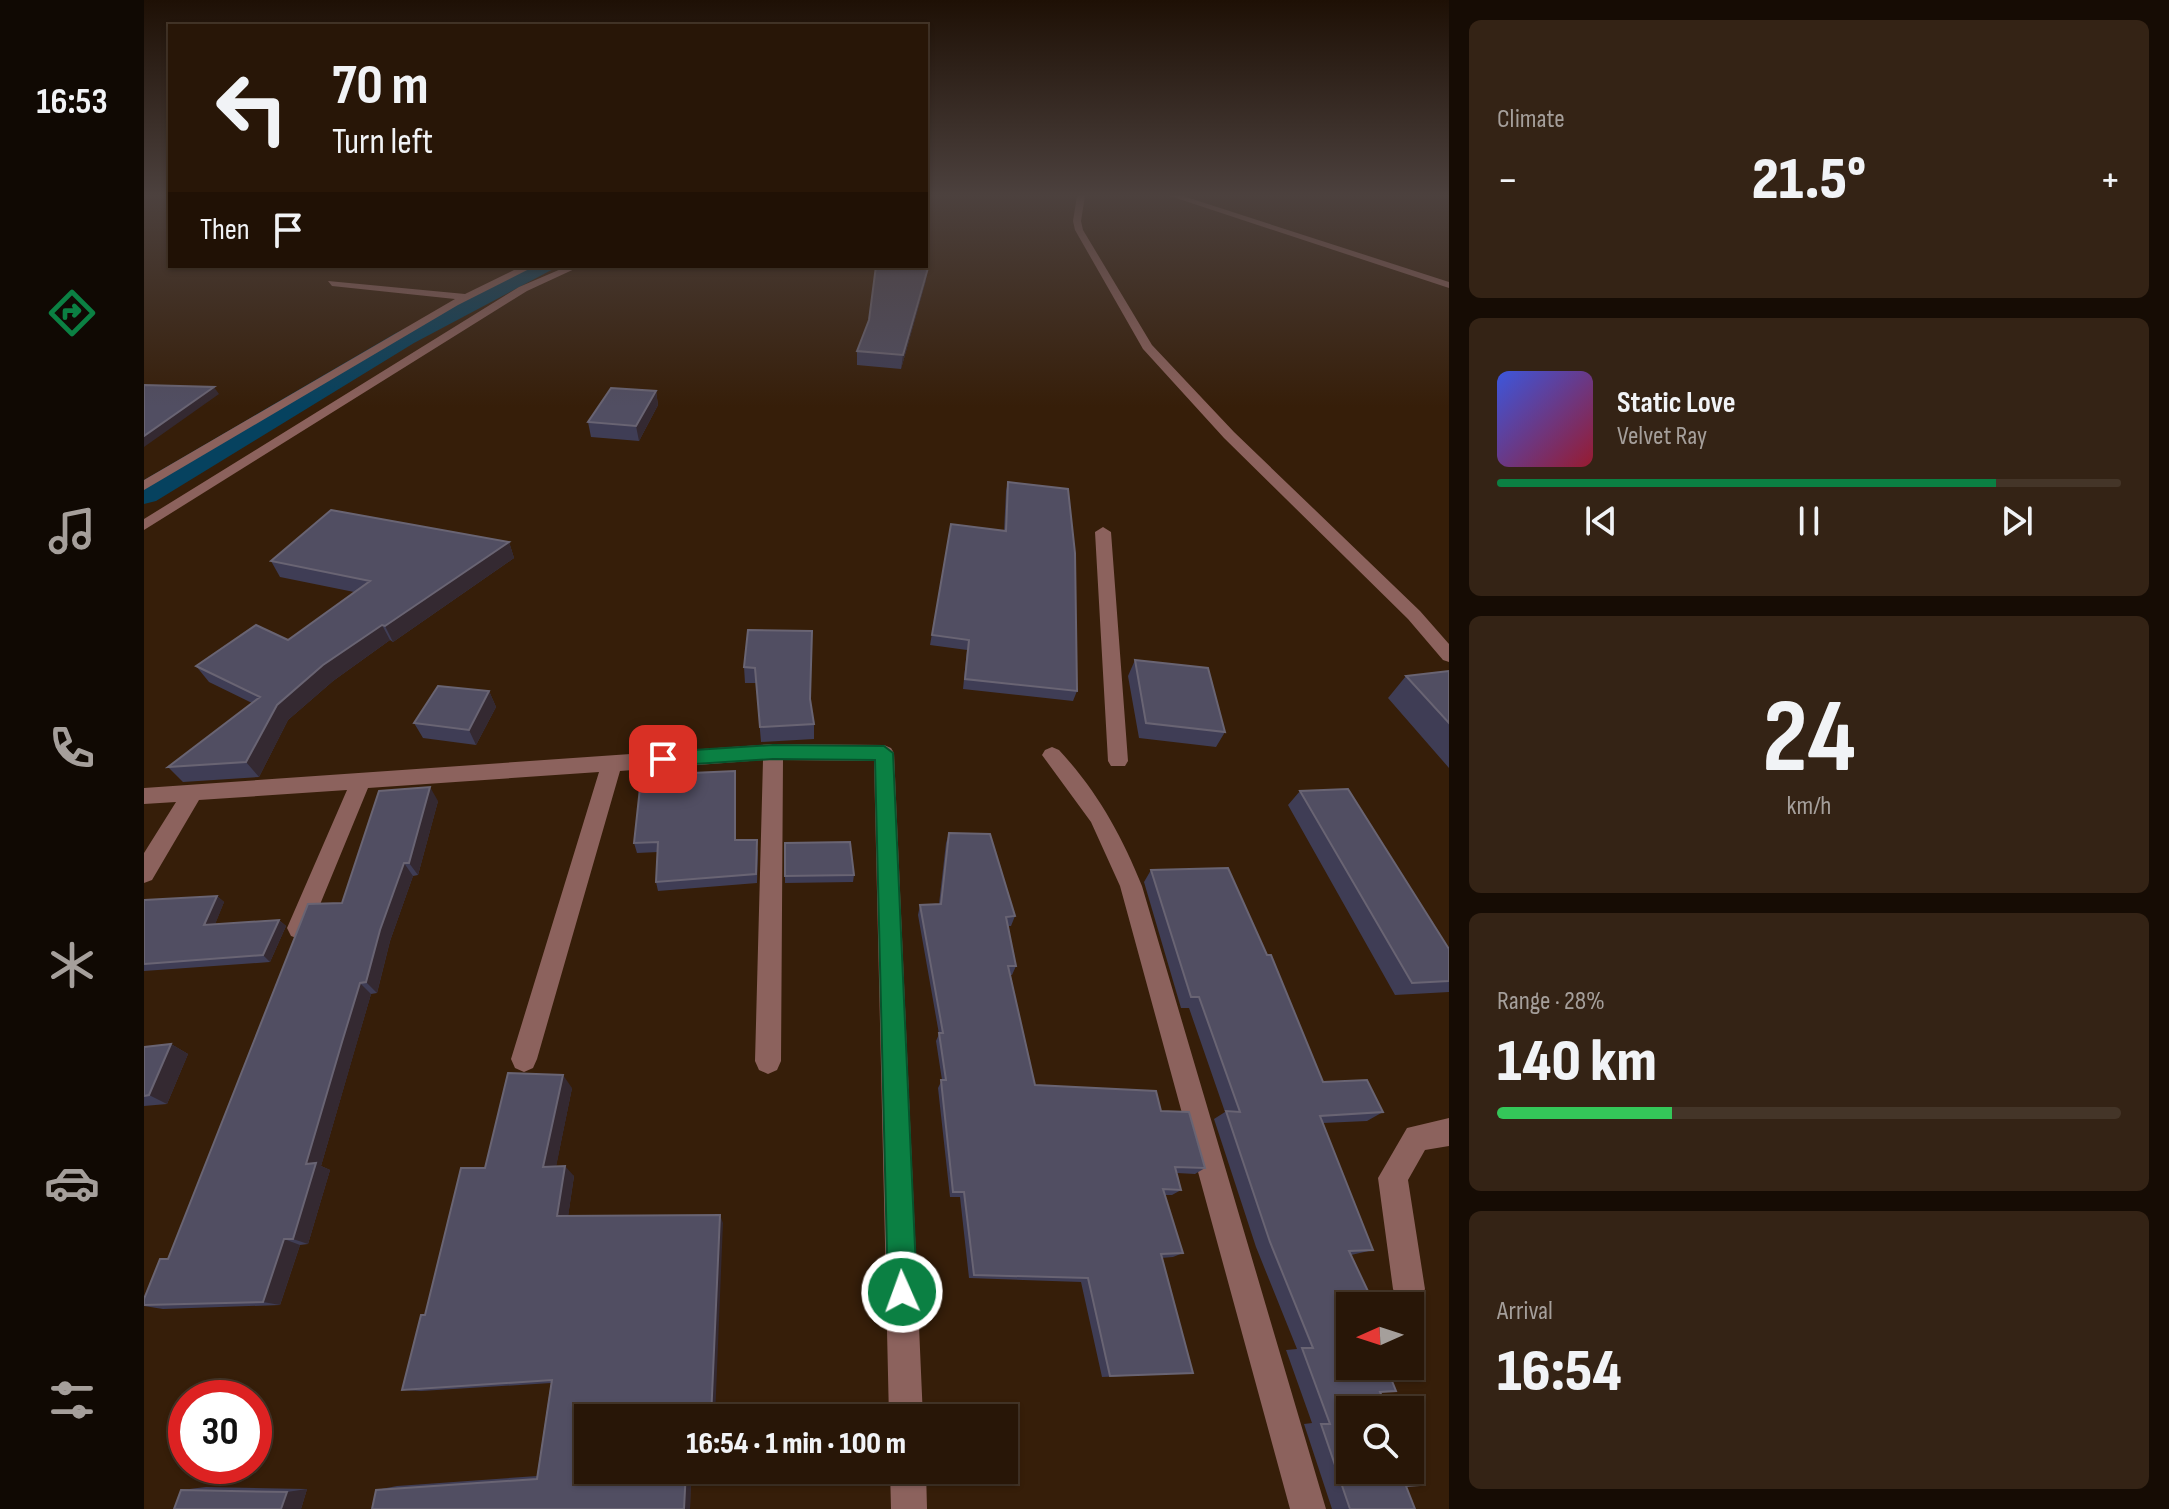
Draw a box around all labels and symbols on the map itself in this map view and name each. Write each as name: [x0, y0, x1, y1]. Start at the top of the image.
pin: [629, 725, 697, 793]
position arrow: [860, 1250, 944, 1334]
north arrow: [1336, 1292, 1424, 1380]
speed limit sign: 30: [168, 1380, 272, 1484]

